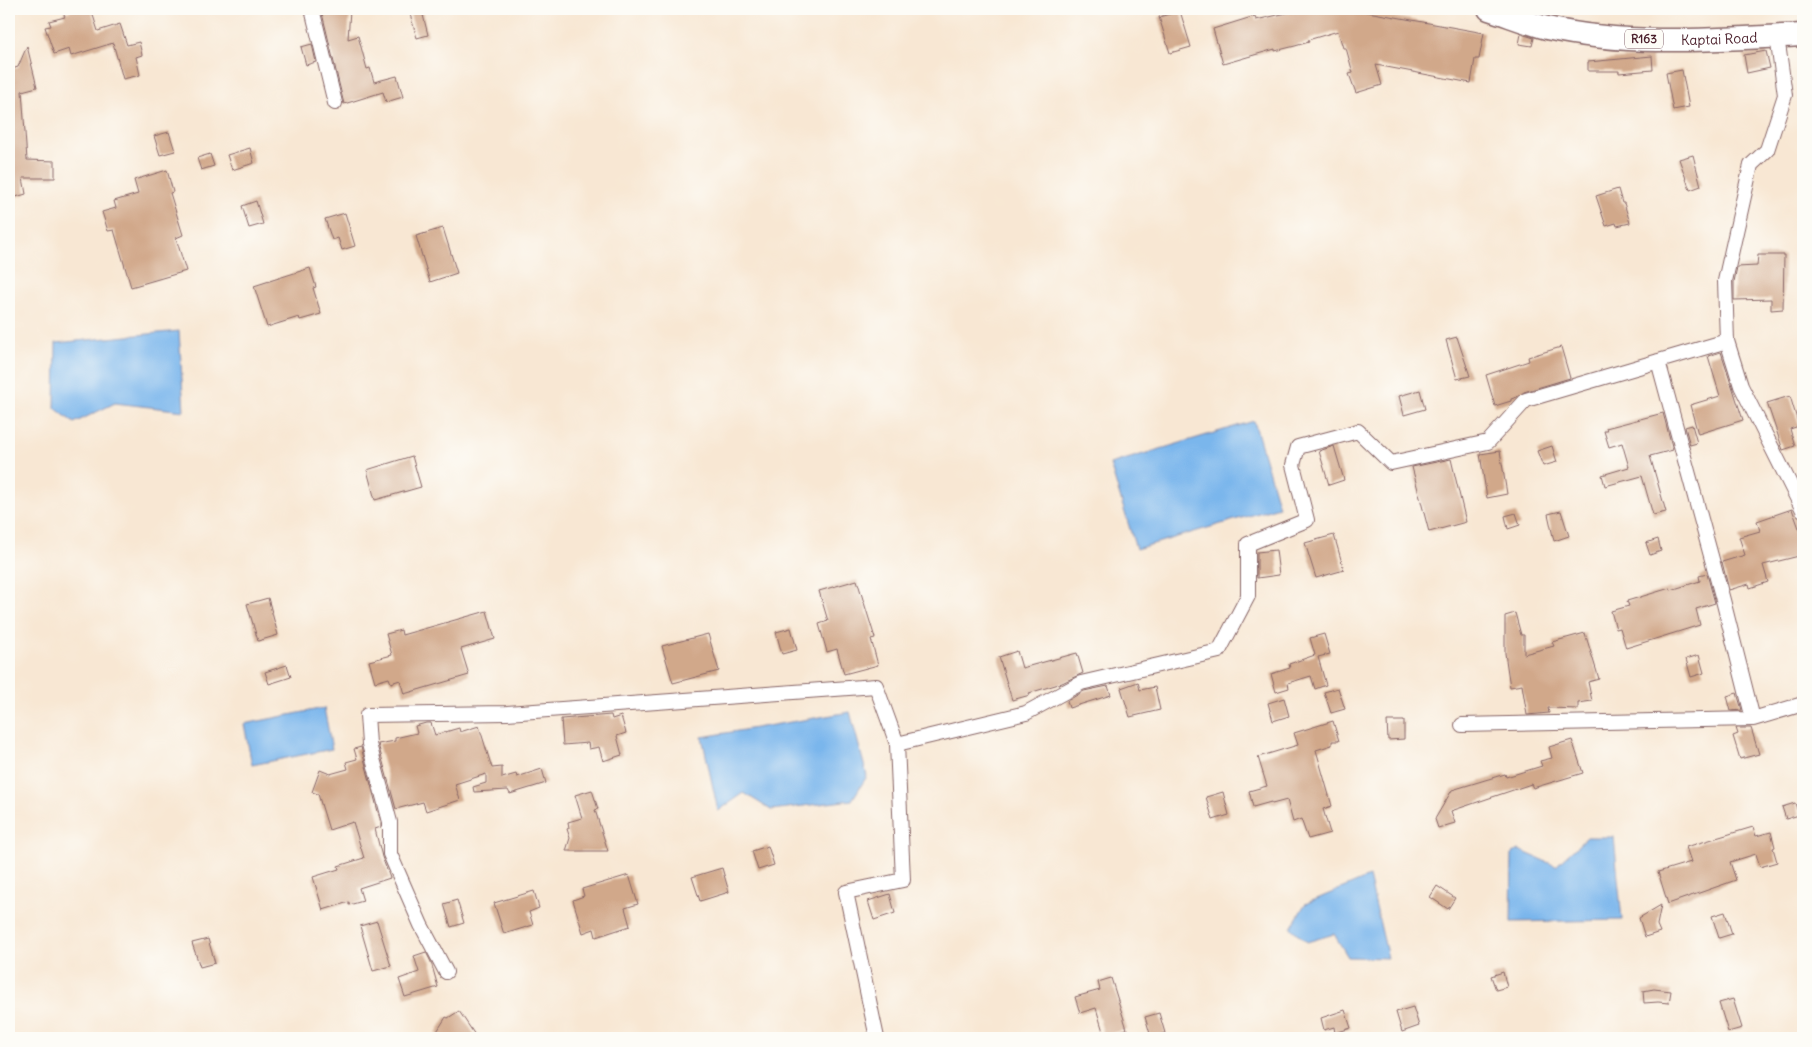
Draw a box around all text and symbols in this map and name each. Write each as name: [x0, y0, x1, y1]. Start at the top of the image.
street label: Kaptai Road: [1681, 28, 1758, 49]
road number: R163: [1625, 30, 1663, 48]

